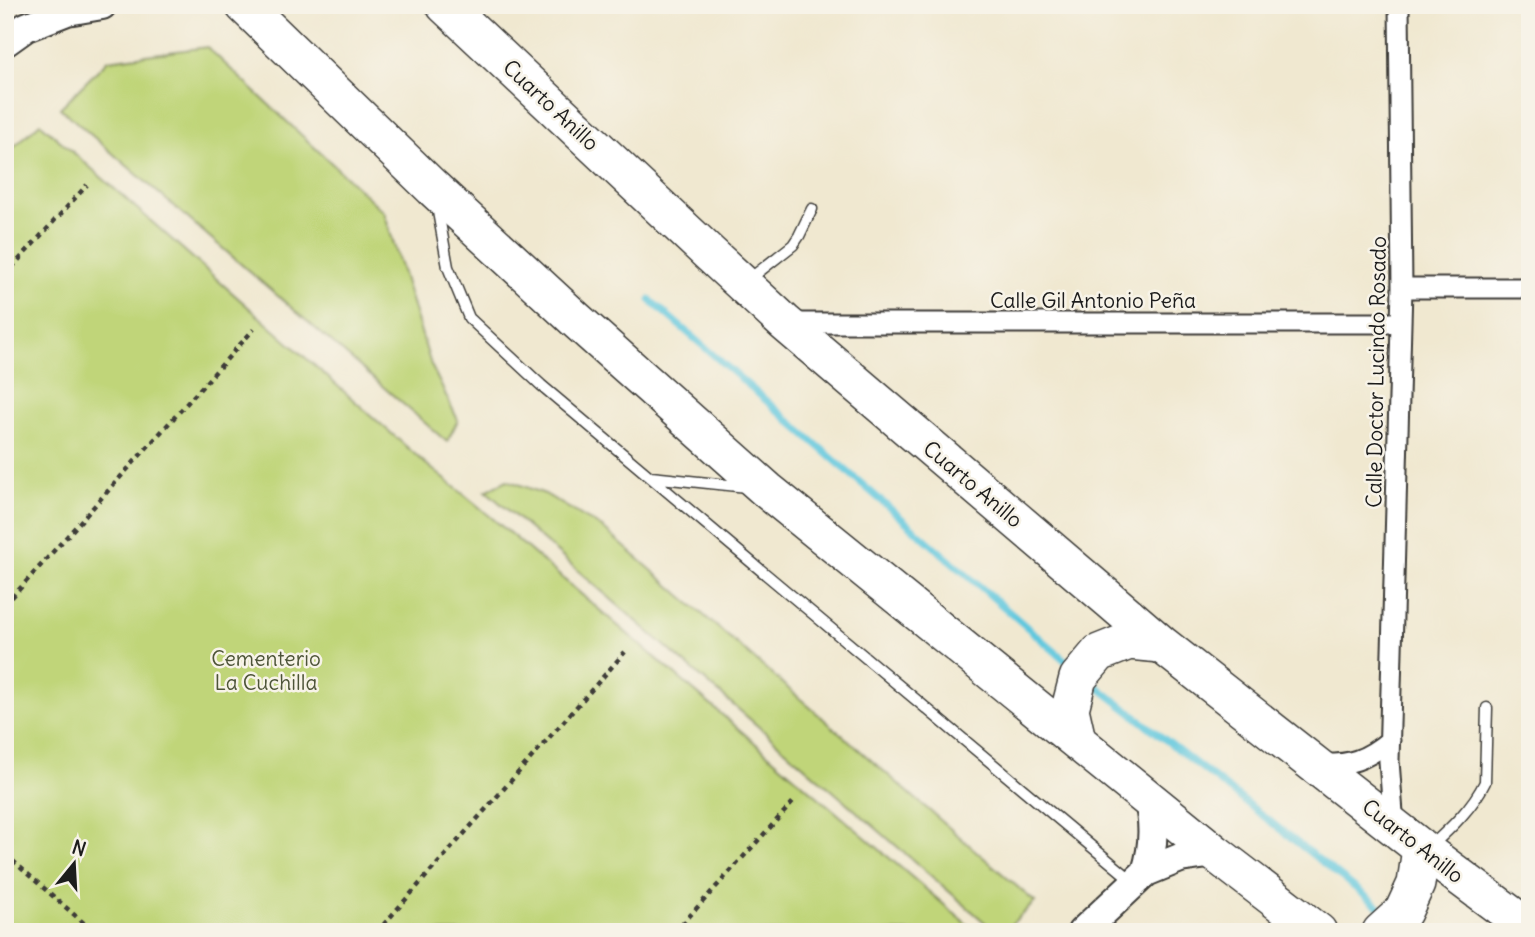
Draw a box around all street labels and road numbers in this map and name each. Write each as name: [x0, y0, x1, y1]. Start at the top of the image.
street label: Cuarto Anillo: [497, 54, 605, 156]
street label: Calle Doctor Lucindo Rosado: [1360, 236, 1392, 508]
street label: Calle Gil Antonio Peña: [990, 287, 1196, 314]
street label: Cuarto Anillo: [918, 435, 1028, 533]
street label: Cuarto Anillo: [1357, 793, 1469, 889]

